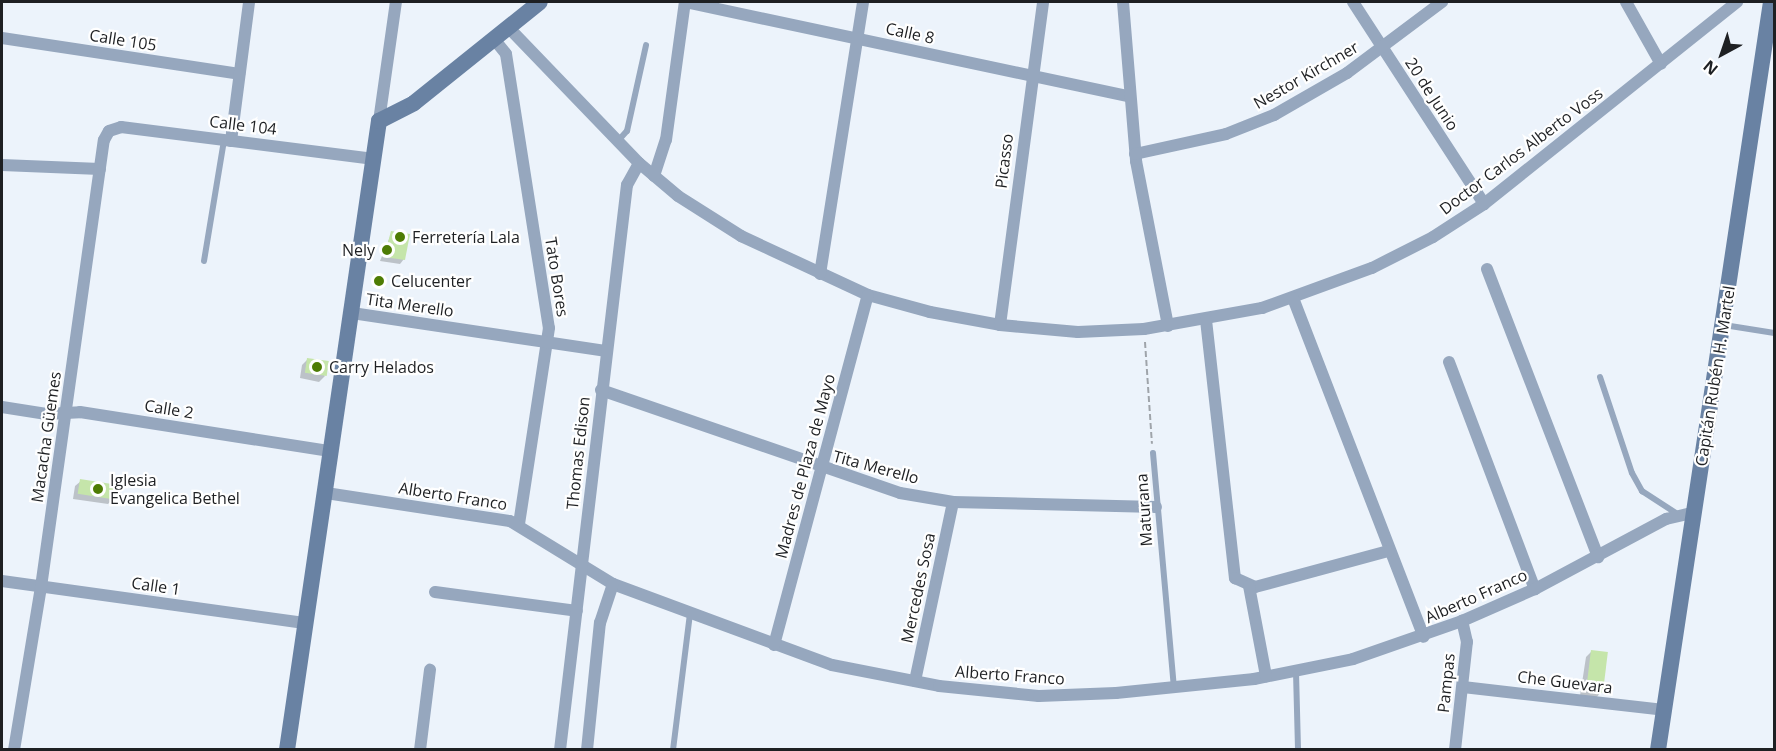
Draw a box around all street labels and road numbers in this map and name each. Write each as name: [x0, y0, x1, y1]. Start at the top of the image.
street label: Calle 8: [884, 18, 936, 48]
street label: Calle 105: [88, 25, 158, 55]
street label: Nestor Kirchner: [1250, 37, 1362, 113]
street label: 20 de Junio: [1401, 54, 1463, 134]
street label: Doctor Carlos Alberto Voss: [1436, 83, 1606, 219]
street label: Calle 104: [208, 111, 278, 139]
street label: Picasso: [991, 132, 1017, 190]
street label: Tato Bores: [541, 236, 573, 318]
street label: Capitán Rubén H. Martel: [1691, 284, 1739, 468]
street label: Tita Merello: [365, 289, 455, 321]
street label: Macacha Güemes: [27, 370, 65, 504]
street label: Madres de Plaza de Mayo: [771, 372, 839, 560]
street label: Calle 2: [143, 396, 195, 422]
street label: Thomas Edison: [563, 396, 593, 510]
street label: Tita Merello: [831, 446, 921, 488]
street label: Maturana: [1132, 473, 1156, 547]
street label: Alberto Franco: [397, 478, 509, 514]
street label: Mercedes Sosa: [897, 531, 939, 645]
street label: Alberto Franco: [1422, 565, 1530, 627]
street label: Calle 1: [130, 573, 182, 599]
street label: Pampas: [1433, 652, 1459, 714]
street label: Alberto Franco: [955, 662, 1065, 688]
street label: Che Guevara: [1516, 667, 1614, 697]

